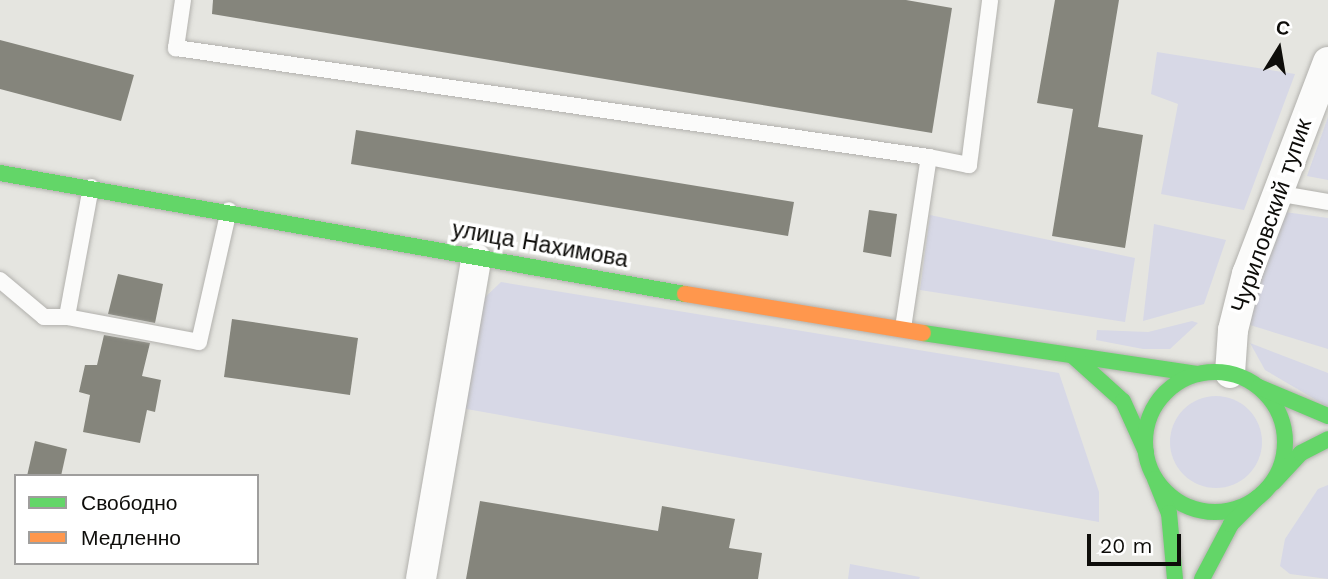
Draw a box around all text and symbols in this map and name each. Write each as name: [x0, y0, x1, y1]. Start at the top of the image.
north arrow: [1244, 14, 1314, 84]
text: С: [1274, 15, 1292, 40]
street label: Чуриловский тупик: [1226, 115, 1318, 317]
street label: улица Нахимова: [450, 216, 630, 274]
legend: [14, 474, 259, 565]
text: Свободно: [81, 490, 178, 515]
scale bar: [1090, 520, 1184, 564]
text: Медленно: [81, 525, 181, 550]
text: 20 m: [1100, 533, 1152, 558]

